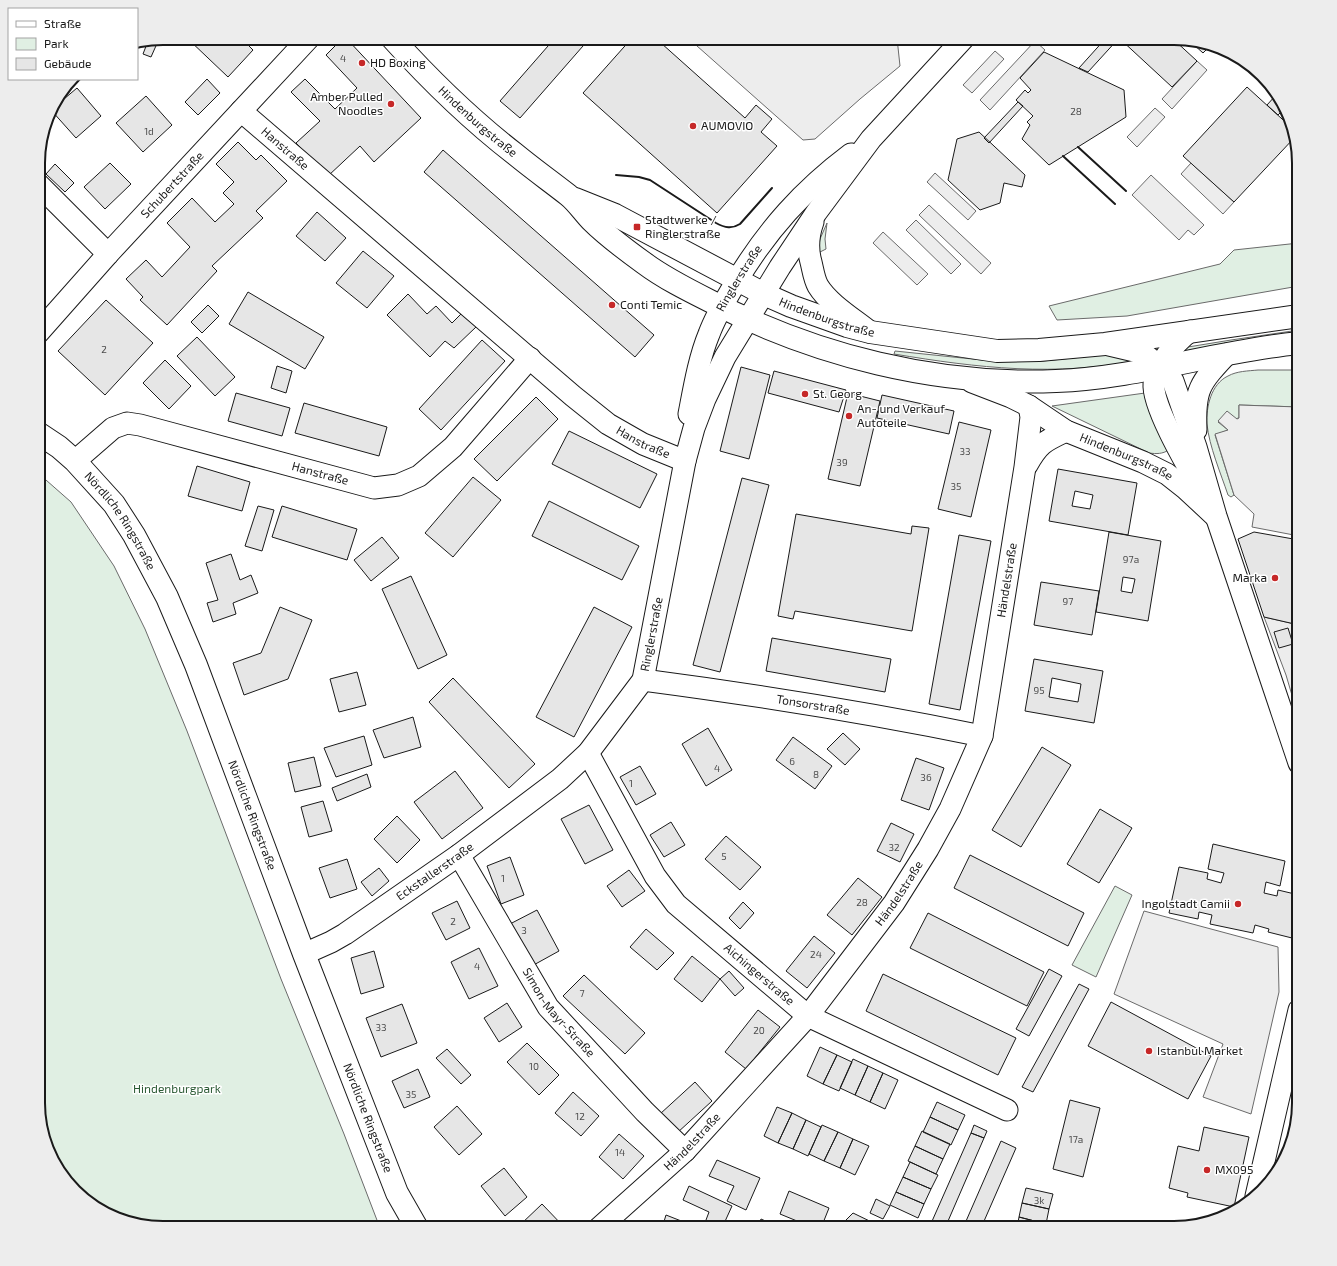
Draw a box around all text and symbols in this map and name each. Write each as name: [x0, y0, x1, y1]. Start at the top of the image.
legend: [8, 8, 138, 80]
text: Straße: [44, 16, 81, 30]
text: Park: [44, 36, 69, 50]
house number: 4: [340, 52, 346, 64]
place label: HD Boxing: [370, 55, 426, 69]
text: Gebäude: [44, 56, 92, 70]
marker: HD Boxing: [357, 58, 367, 68]
street label: Hindenburgstraße: [436, 83, 521, 159]
place label: Amber Pulled Noodles: [310, 89, 383, 117]
marker: Amber Pulled Noodles: [386, 99, 396, 109]
house number: 28: [1070, 105, 1082, 117]
place label: AUMOVIO: [701, 118, 753, 132]
marker: AUMOVIO: [688, 121, 698, 131]
street label: Hanstraße: [259, 124, 312, 172]
house number: 1d: [144, 125, 154, 137]
street label: Schubertstraße: [137, 148, 206, 220]
place label: Stadtwerke / Ringlerstraße: [645, 212, 721, 240]
marker: Stadtwerke / Ringlerstraße: [632, 222, 642, 232]
street label: Ringlerstraße: [712, 242, 764, 314]
street label: Hindenburgstraße: [777, 294, 876, 339]
place label: Conti Temic: [620, 297, 682, 311]
marker: Conti Temic: [607, 300, 617, 310]
house number: 2: [101, 343, 107, 355]
place label: St. Georg: [813, 386, 862, 400]
marker: St. Georg: [800, 389, 810, 399]
place label: An- und Verkauf Autoteile: [857, 401, 945, 429]
marker: An- und Verkauf Autoteile: [844, 411, 854, 421]
street label: Hanstraße: [614, 422, 672, 460]
street label: Hindenburgstraße: [1078, 429, 1176, 482]
house number: 33: [959, 445, 971, 457]
house number: 39: [836, 456, 848, 468]
street label: Hanstraße: [291, 458, 350, 487]
street label: Nördliche Ringstraße: [82, 469, 159, 572]
house number: 35: [951, 480, 961, 492]
street label: Händelstraße: [993, 542, 1019, 618]
house number: 97a: [1123, 553, 1139, 565]
place label: Marka: [1232, 570, 1267, 584]
marker: Marka: [1270, 573, 1280, 583]
house number: 97: [1063, 595, 1073, 607]
street label: Ringlerstraße: [637, 596, 665, 672]
house number: 95: [1033, 684, 1045, 696]
street label: Tonsorstraße: [776, 691, 851, 717]
house number: 6: [789, 755, 795, 767]
street label: Nördliche Ringstraße: [226, 758, 280, 872]
house number: 4: [714, 762, 720, 774]
house number: 8: [813, 768, 819, 780]
house number: 36: [920, 771, 932, 783]
house number: 1: [629, 777, 633, 789]
street label: Eckstallerstraße: [393, 839, 476, 903]
house number: 32: [888, 841, 900, 853]
house number: 5: [721, 850, 727, 862]
street label: Händelstraße: [871, 858, 925, 928]
house number: 1: [501, 872, 505, 884]
house number: 28: [856, 896, 868, 908]
place label: Ingolstadt Camii: [1142, 896, 1230, 910]
marker: Ingolstadt Camii: [1233, 899, 1243, 909]
house number: 2: [450, 915, 456, 927]
house number: 3: [521, 924, 527, 936]
street label: Aichingerstraße: [722, 940, 798, 1007]
house number: 24: [810, 948, 822, 960]
house number: 4: [474, 960, 480, 972]
street label: Simon-Mayr-Straße: [521, 965, 598, 1059]
house number: 7: [579, 987, 585, 999]
house number: 33: [375, 1021, 387, 1033]
house number: 20: [753, 1024, 765, 1036]
place label: Istanbul Market: [1157, 1043, 1243, 1057]
marker: Istanbul Market: [1144, 1046, 1154, 1056]
house number: 10: [529, 1060, 539, 1072]
street label: Nördliche Ringstraße: [341, 1061, 396, 1174]
park label: Hindenburgpark: [133, 1081, 221, 1095]
house number: 35: [406, 1088, 416, 1100]
street label: Händelstraße: [660, 1109, 723, 1173]
house number: 12: [575, 1110, 585, 1122]
house number: 17a: [1069, 1133, 1083, 1145]
house number: 14: [615, 1146, 625, 1158]
place label: MX095: [1215, 1162, 1253, 1176]
marker: MX095: [1202, 1165, 1212, 1175]
house number: 3k: [1034, 1194, 1044, 1206]

